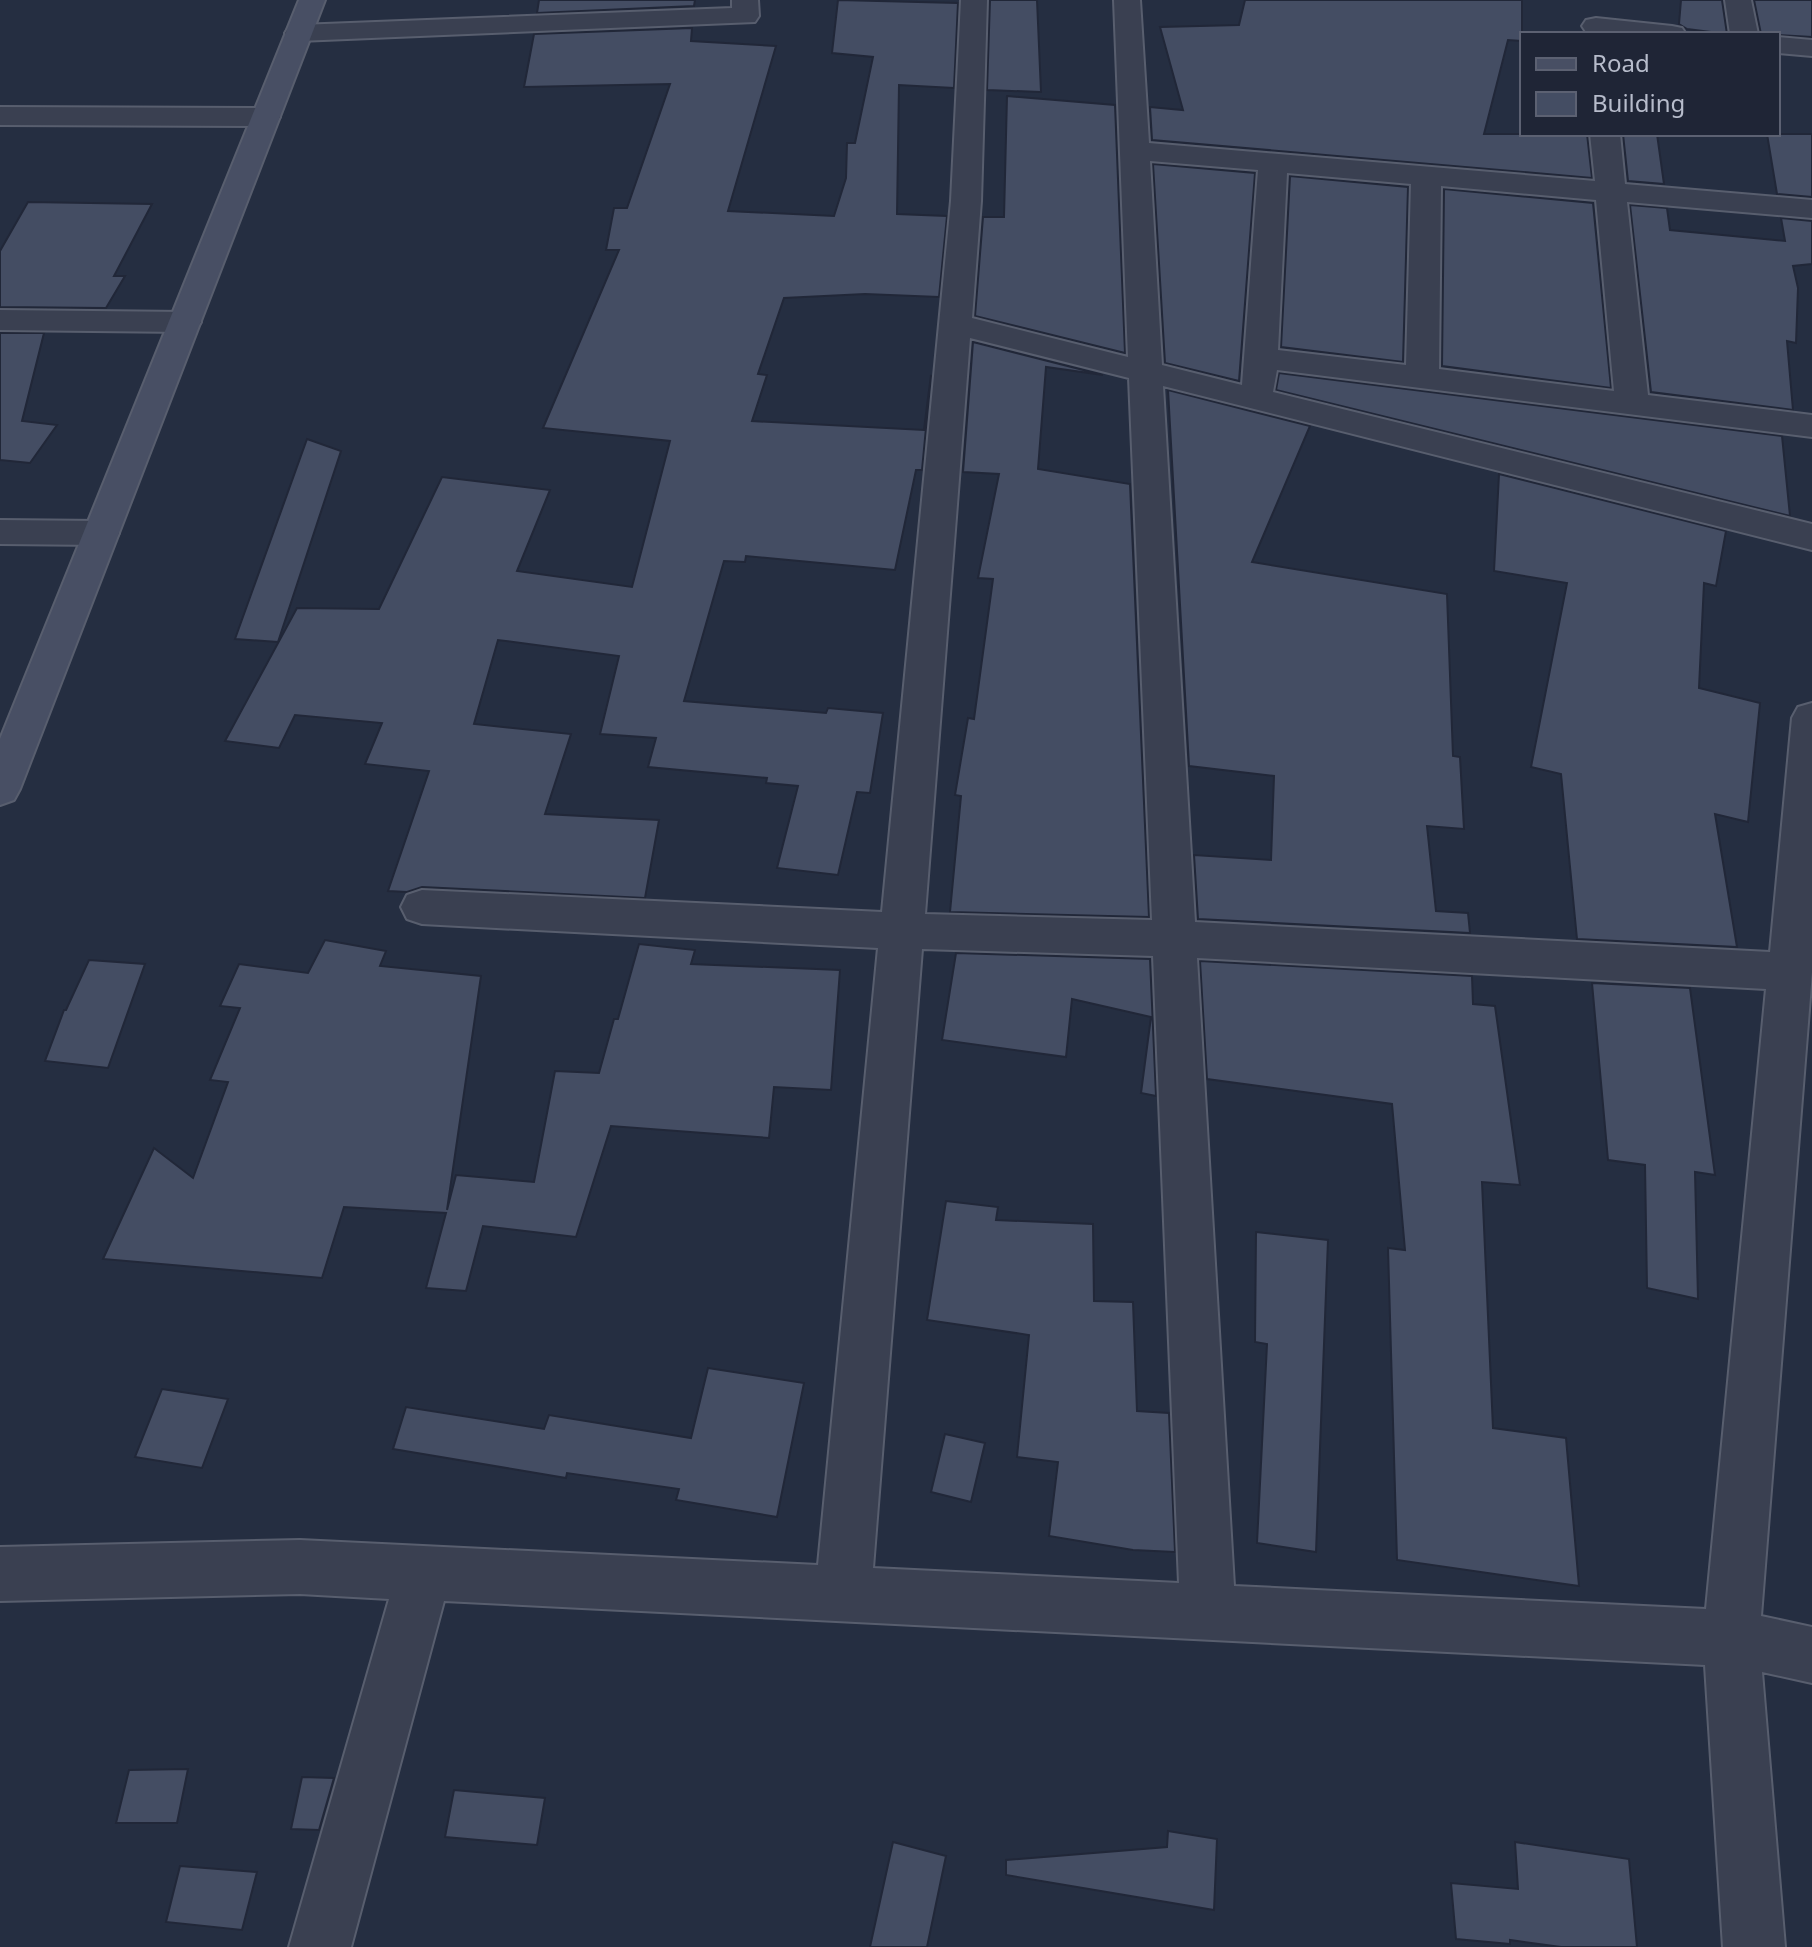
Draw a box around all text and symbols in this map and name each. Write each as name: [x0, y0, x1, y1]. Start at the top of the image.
legend: [1520, 32, 1780, 136]
text: Road: [1592, 46, 1650, 79]
text: Building: [1592, 86, 1685, 119]

